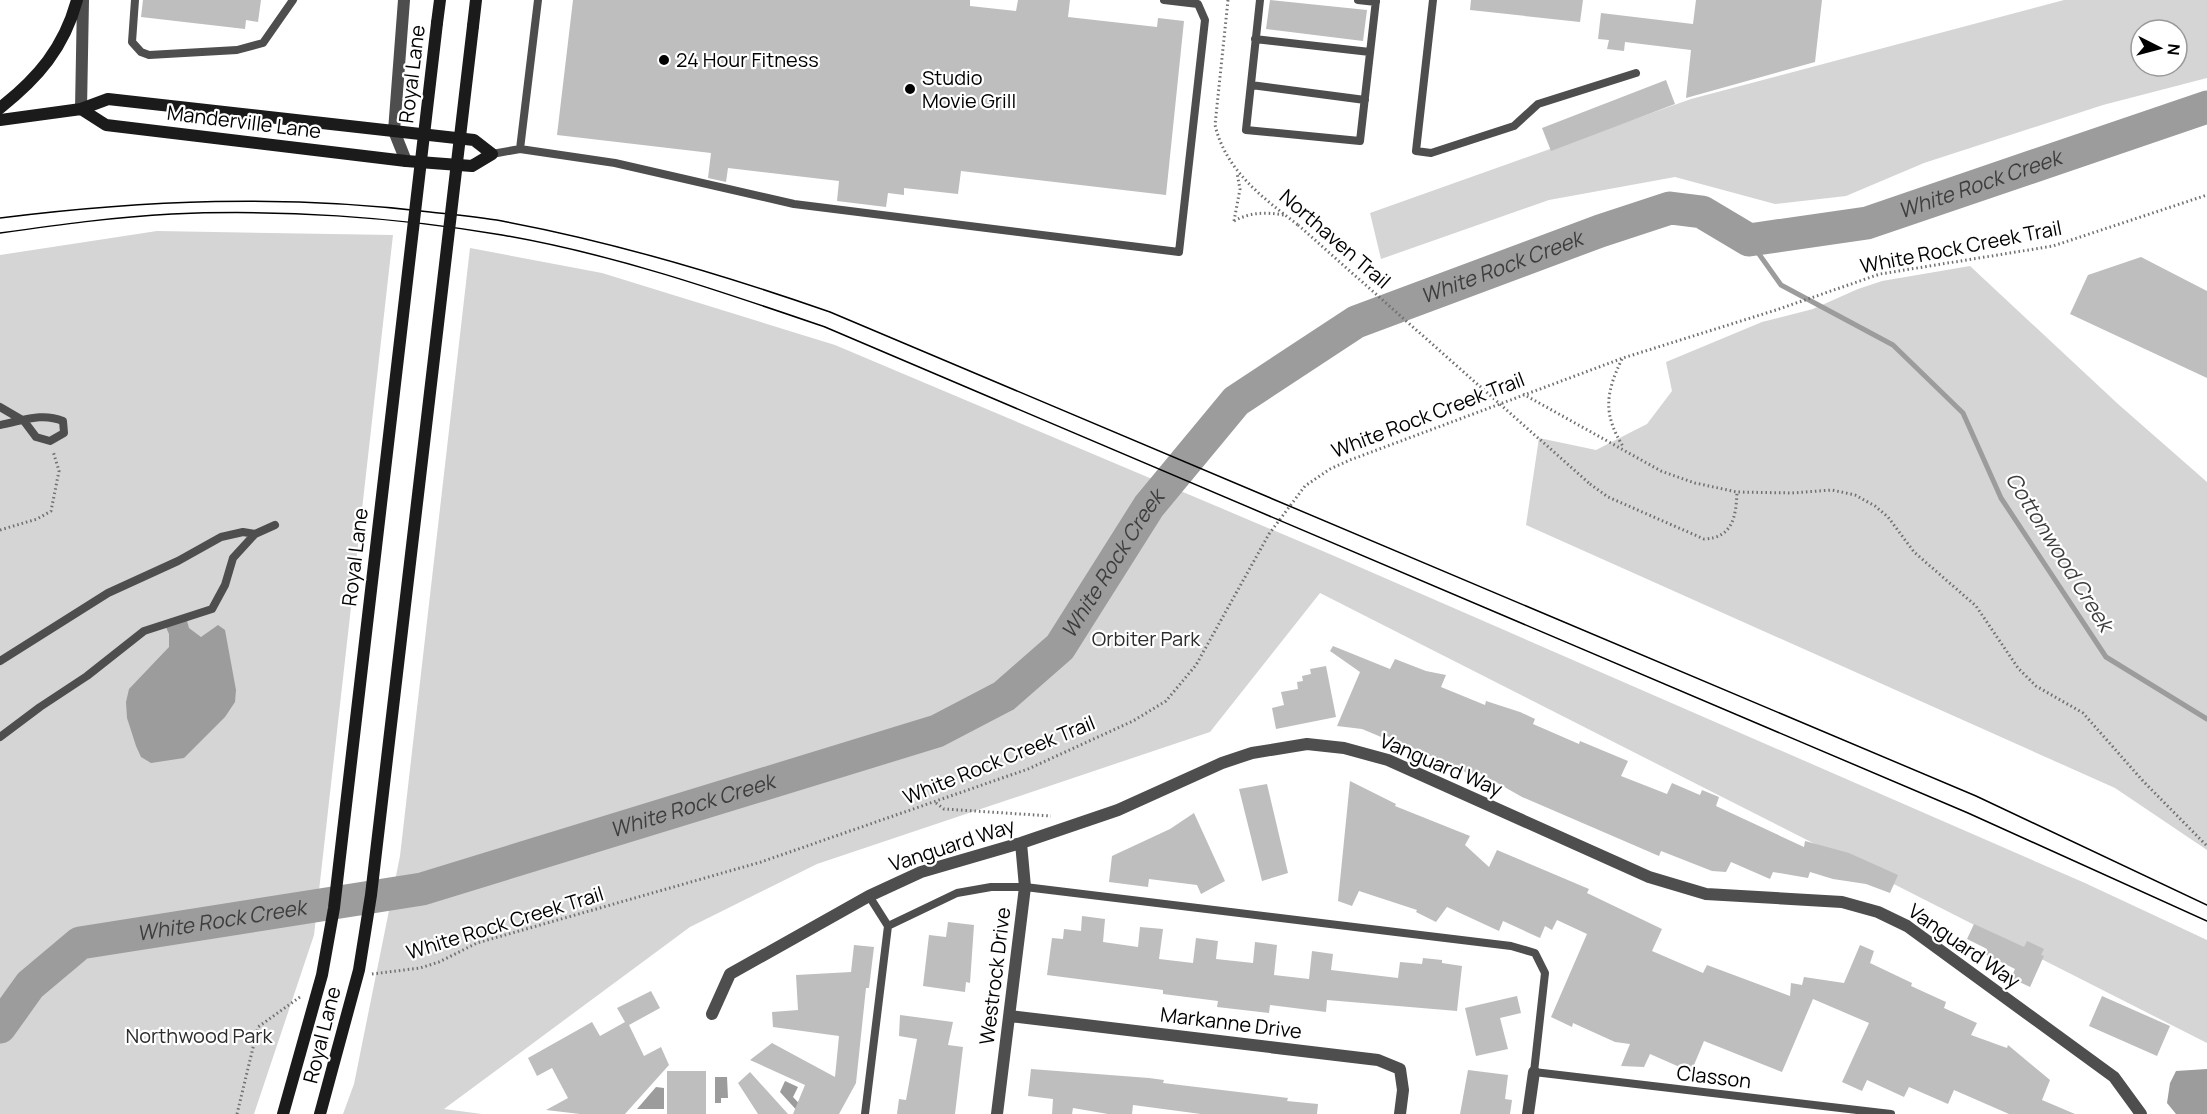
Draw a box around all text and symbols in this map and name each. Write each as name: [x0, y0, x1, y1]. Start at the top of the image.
north arrow: [2129, 18, 2189, 78]
street label: Royal Lane: [392, 23, 431, 125]
text: N: [2162, 43, 2185, 56]
place label: 24 Hour Fitness: [676, 46, 819, 73]
marker: 24 Hour Fitness: [657, 53, 671, 67]
place label: Studio Movie Grill: [922, 64, 1016, 114]
marker: Studio Movie Grill: [903, 82, 917, 96]
street label: Manderville Lane: [165, 99, 323, 144]
water label: White Rock Creek: [1894, 142, 2067, 224]
street label: Northaven Trail: [1274, 183, 1396, 294]
street label: White Rock Creek Trail: [1858, 214, 2064, 279]
water label: White Rock Creek: [1416, 223, 1589, 310]
street label: White Rock Creek Trail: [1327, 365, 1528, 464]
water label: Cottonwood Creek: [2000, 467, 2121, 638]
water label: White Rock Creek: [1054, 481, 1171, 643]
street label: Royal Lane: [335, 506, 374, 608]
park label: Orbiter Park: [1092, 625, 1201, 652]
street label: White Rock Creek Trail: [899, 709, 1099, 810]
street label: Vanguard Way: [1376, 727, 1507, 803]
water label: White Rock Creek: [606, 766, 780, 844]
street label: Vanguard Way: [886, 811, 1019, 878]
street label: White Rock Creek Trail: [403, 880, 607, 965]
water label: White Rock Creek: [135, 892, 310, 947]
street label: Vanguard Way: [1903, 897, 2026, 994]
street label: Westrock Drive: [973, 906, 1016, 1046]
street label: Royal Lane: [296, 984, 347, 1086]
street label: Markanne Drive: [1159, 1000, 1303, 1045]
park label: Northwood Park: [126, 1022, 274, 1049]
street label: Classon: [1675, 1059, 1753, 1094]

